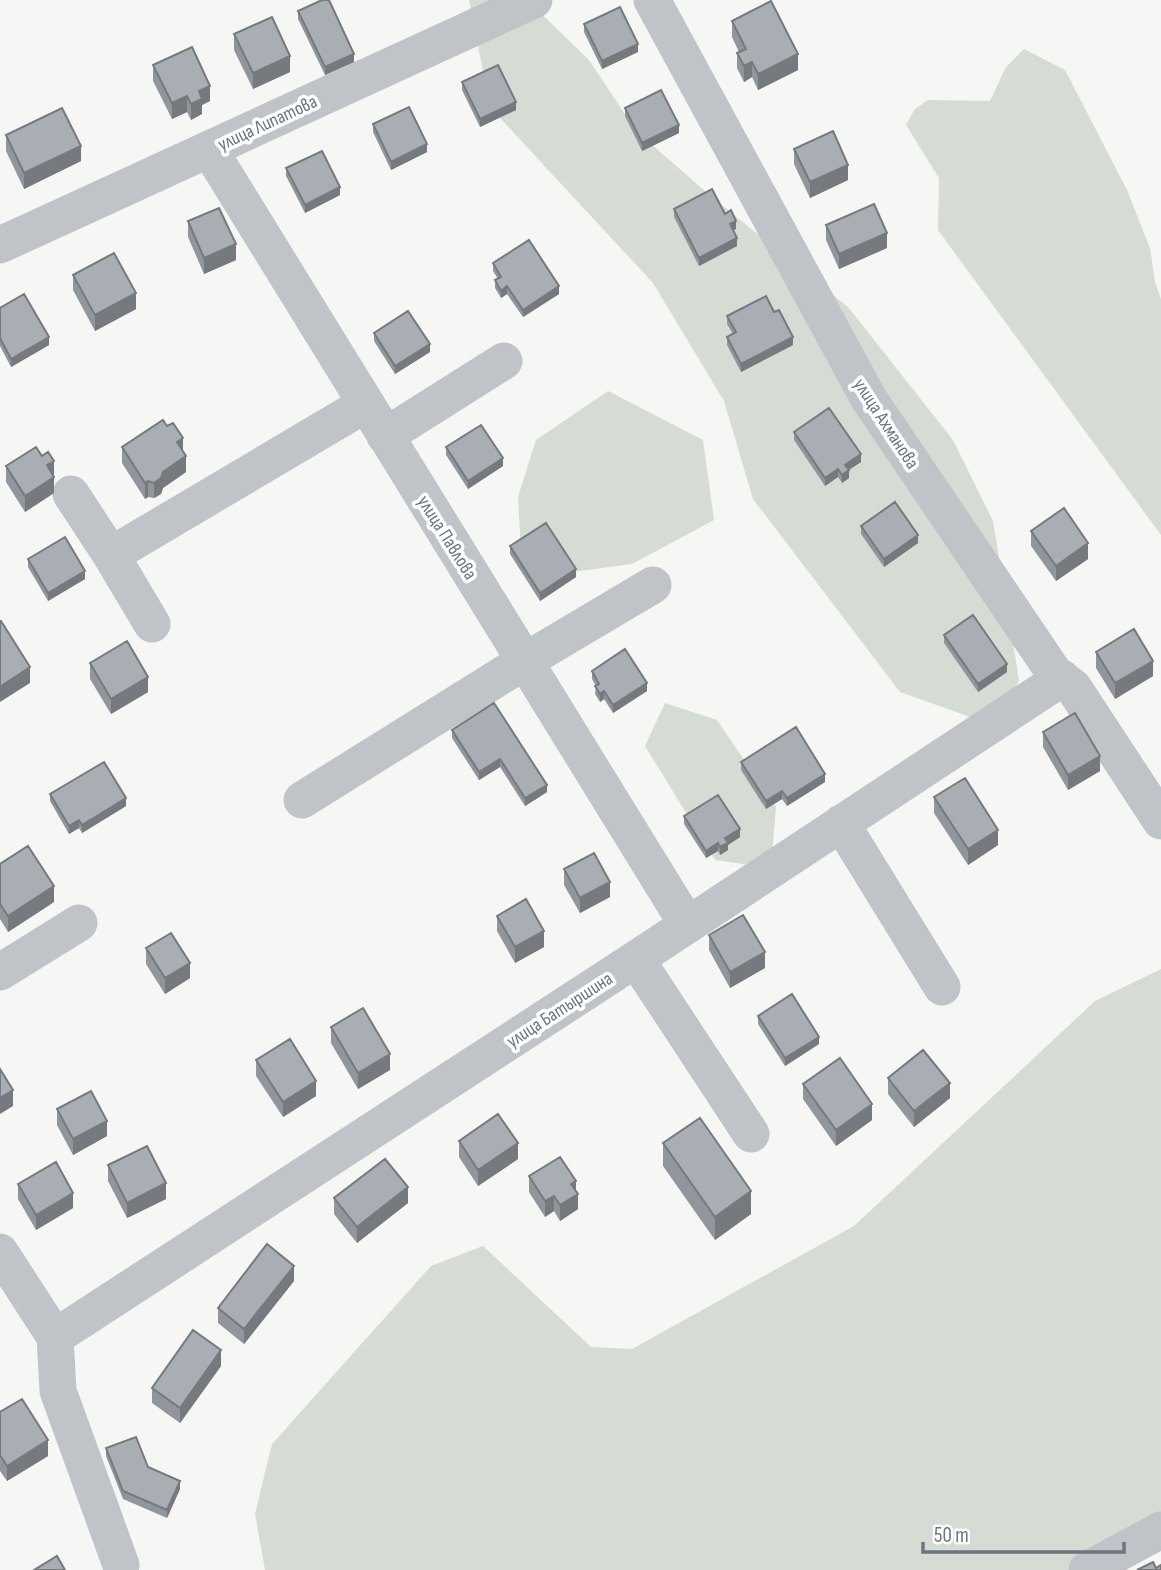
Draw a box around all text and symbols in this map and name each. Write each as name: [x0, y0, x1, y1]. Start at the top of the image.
street label: улица Липатова: [214, 90, 321, 156]
street label: улица Ахманова: [848, 374, 923, 473]
street label: улица Павлова: [412, 492, 482, 584]
street label: улица Батыршина: [503, 967, 617, 1053]
scale bar: [923, 1510, 1124, 1554]
text: 50 m: [934, 1523, 969, 1548]

